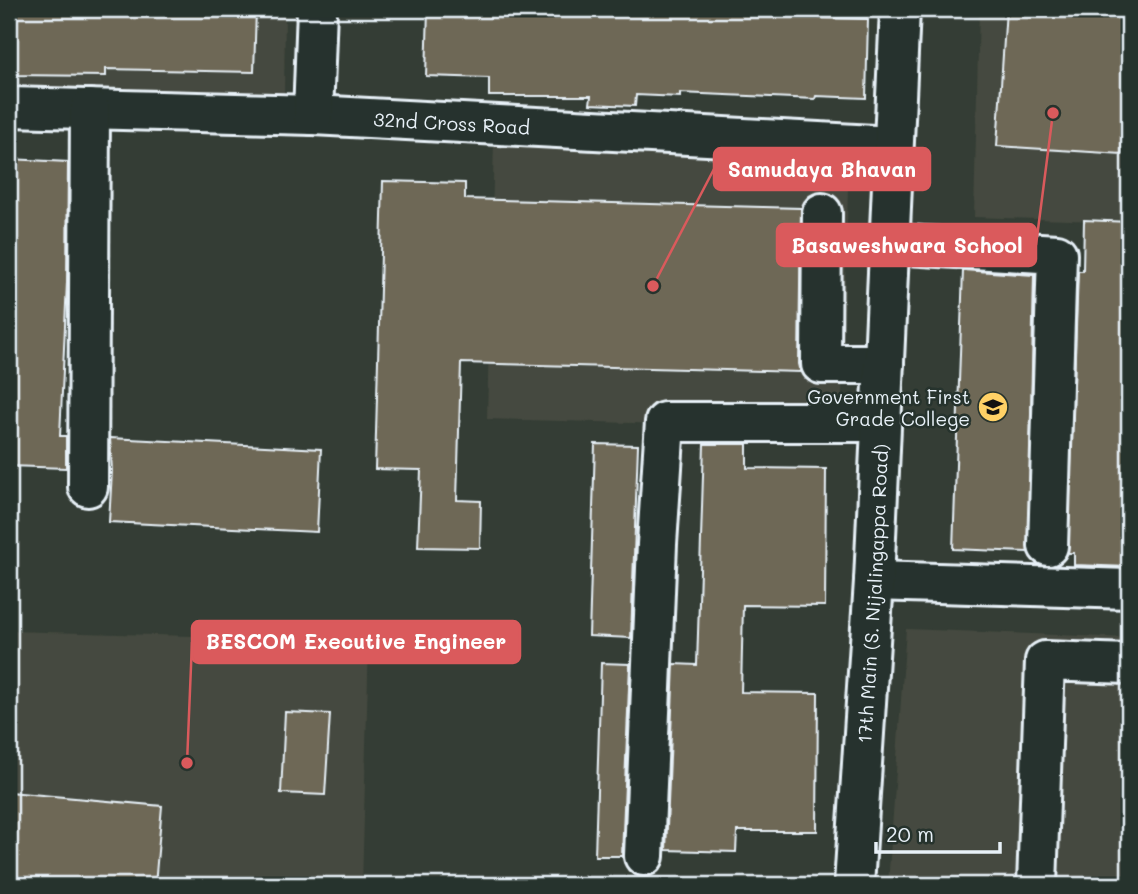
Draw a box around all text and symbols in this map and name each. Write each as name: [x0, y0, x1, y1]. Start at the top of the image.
street label: 32nd Cross Road: [373, 106, 531, 139]
callout: Samudaya Bhavan: [714, 148, 930, 190]
text: Samudaya Bhavan: [728, 155, 916, 183]
callout: Basaweshwara School: [777, 224, 1036, 266]
text: Basaweshwara School: [791, 231, 1023, 258]
place label: Government First Grade College: [807, 384, 970, 431]
school or university icon: Government First Grade College: [976, 390, 1010, 424]
street label: 17th Main (S. Nijalingappa Road): [851, 443, 893, 744]
callout: BESCOM Executive Engineer: [192, 621, 520, 663]
text: BESCOM Executive Engineer: [206, 627, 506, 654]
scale bar: [876, 810, 1000, 854]
text: 20 m: [886, 820, 934, 847]

